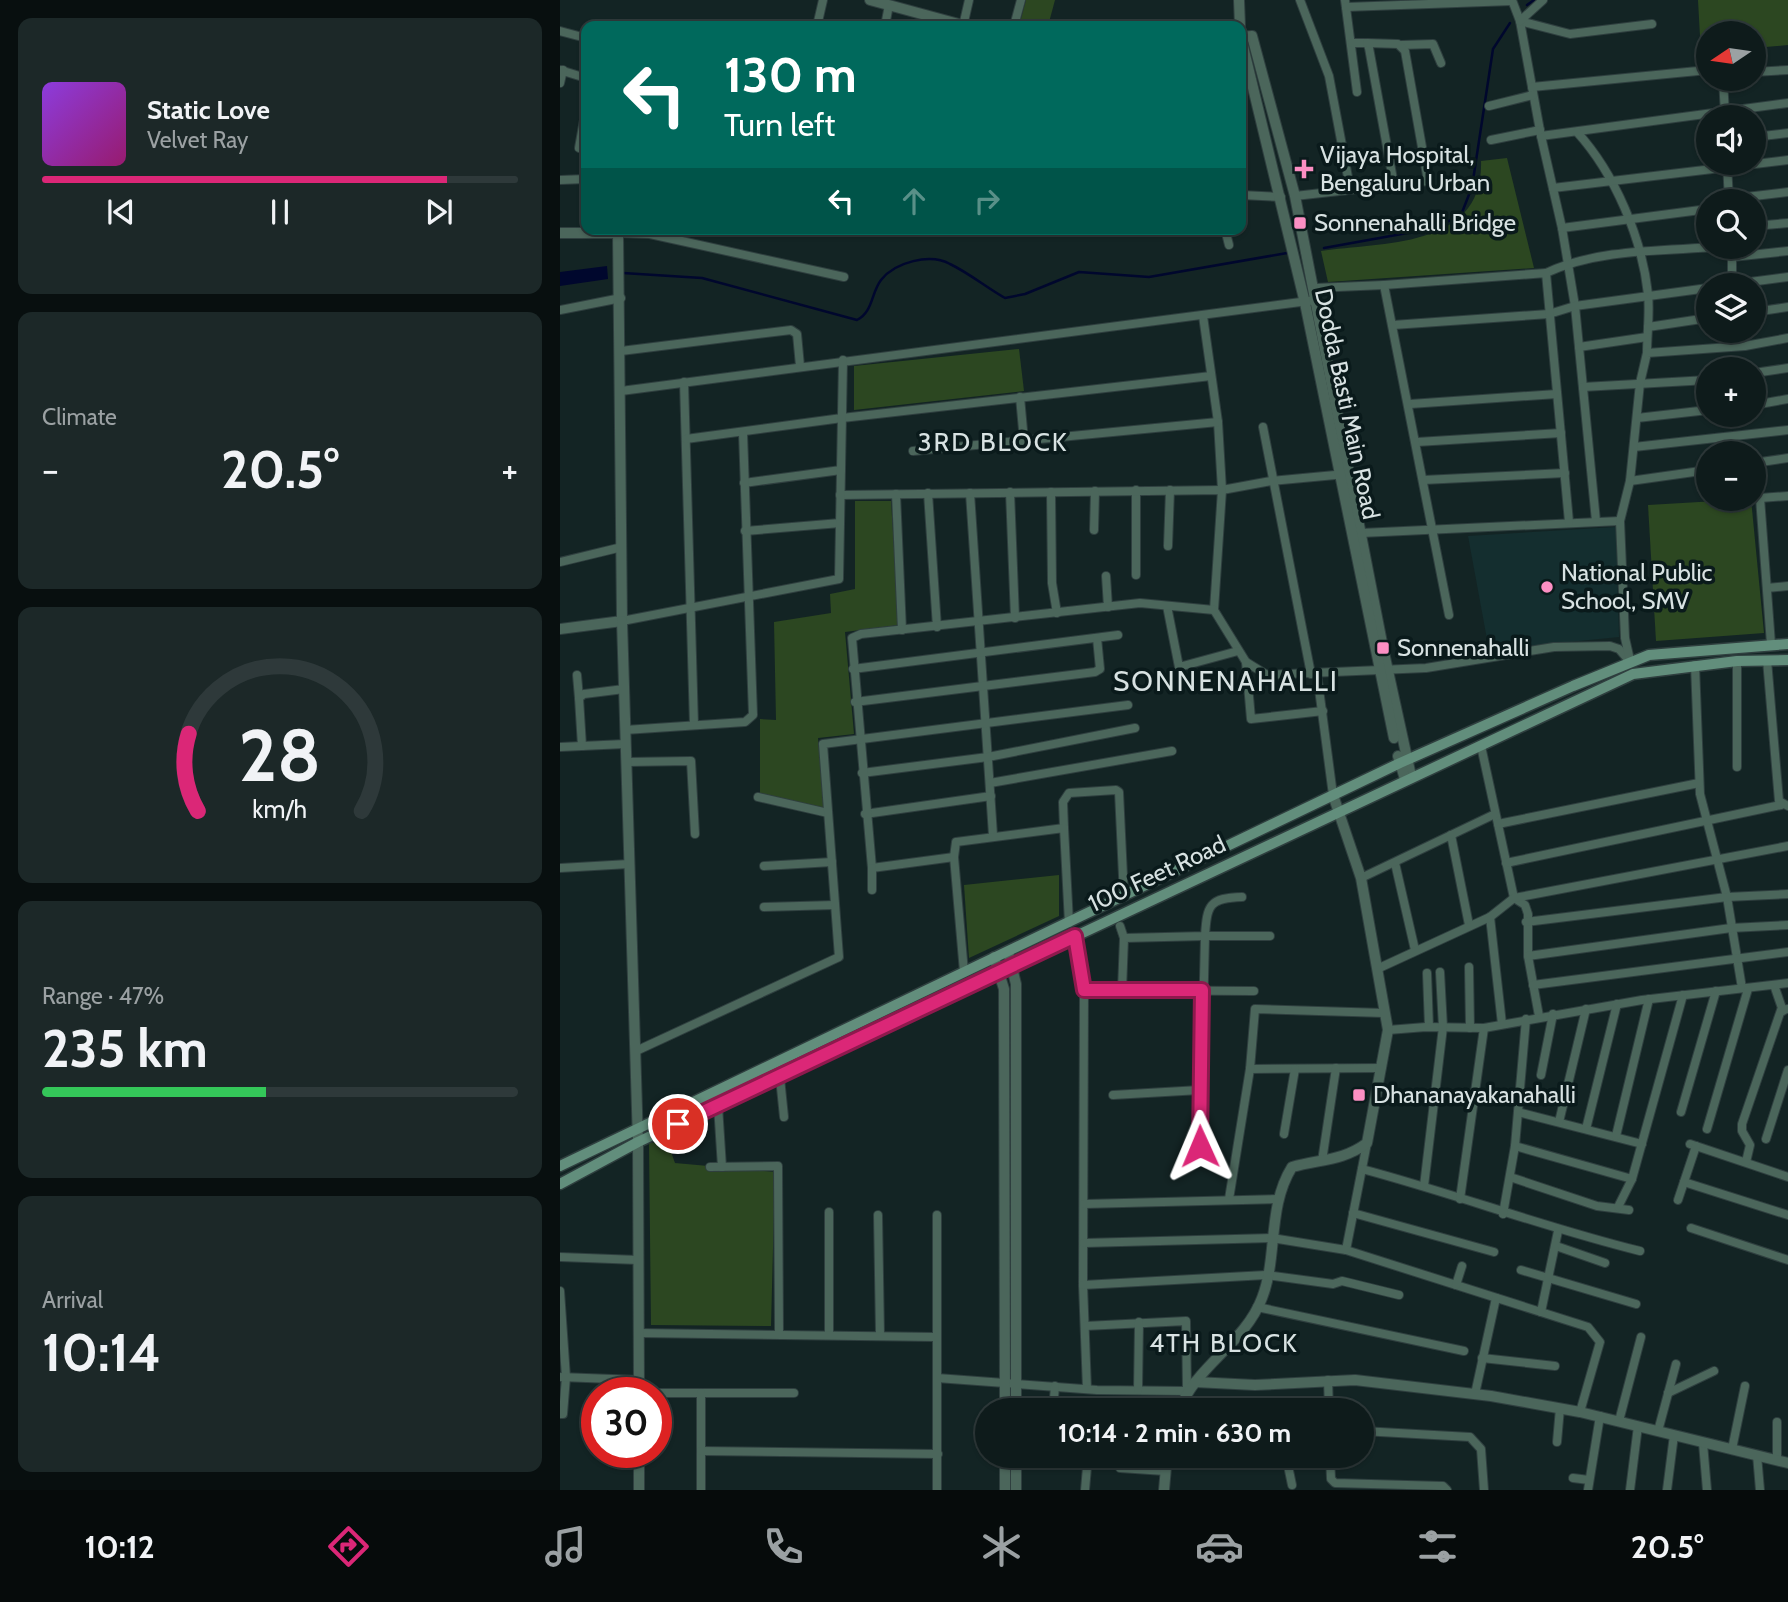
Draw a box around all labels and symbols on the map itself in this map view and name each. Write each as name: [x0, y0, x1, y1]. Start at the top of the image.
north arrow: [1696, 21, 1766, 91]
place label: Vijaya Hospital, Bengaluru Urban: [1320, 140, 1490, 197]
marker: Vijaya Hospital, Bengaluru Urban: [1294, 159, 1314, 179]
place label: Sonnenahalli Bridge: [1314, 208, 1516, 237]
marker: Sonnenahalli Bridge: [1292, 215, 1308, 231]
street label: Dodda Basti Main Road: [1309, 286, 1386, 522]
district label: 3RD BLOCK: [917, 426, 1069, 458]
place label: National Public School, SMV: [1561, 558, 1713, 615]
marker: National Public School, SMV: [1539, 579, 1555, 595]
place label: Sonnenahalli: [1397, 633, 1529, 662]
marker: Sonnenahalli: [1375, 640, 1391, 656]
district label: SONNENAHALLI: [1113, 664, 1339, 698]
street label: 100 Feet Road: [1083, 829, 1230, 918]
place label: Dhananayakanahalli: [1373, 1080, 1576, 1109]
marker: Dhananayakanahalli: [1351, 1087, 1367, 1103]
pin: [648, 1094, 708, 1154]
position arrow: [1163, 1109, 1237, 1183]
district label: 4TH BLOCK: [1149, 1327, 1299, 1359]
speed limit sign: 30: [581, 1377, 672, 1468]

